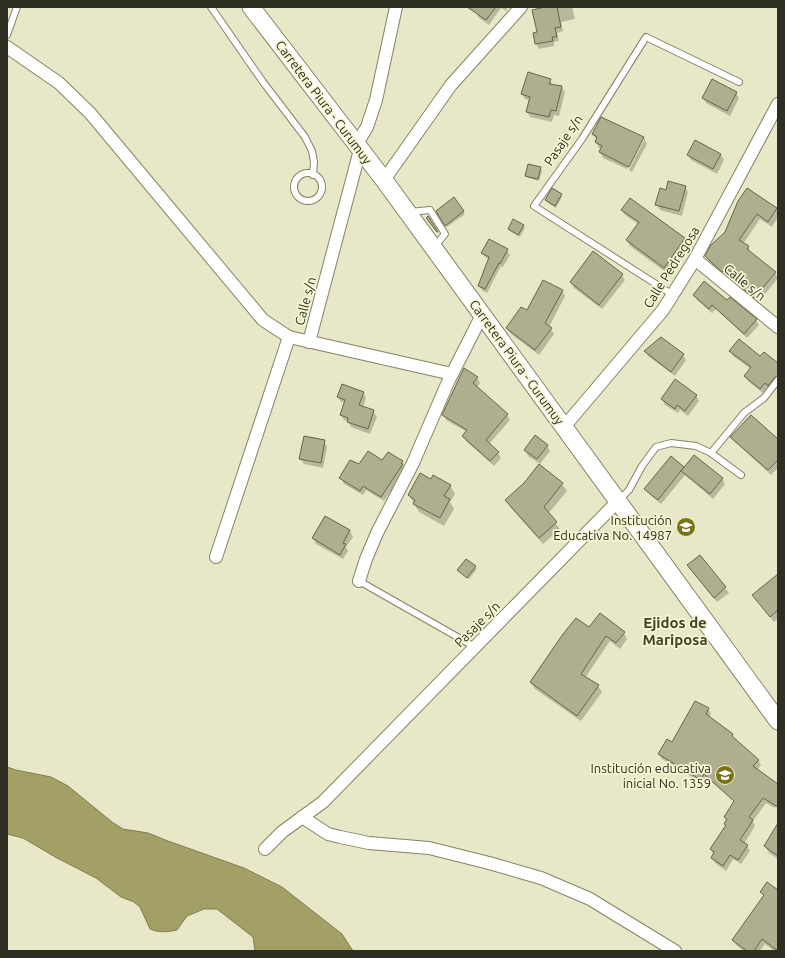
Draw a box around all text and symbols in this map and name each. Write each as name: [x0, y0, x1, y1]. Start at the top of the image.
street label: Carretera Piura - Curumuy: [273, 38, 375, 166]
street label: Pasaje s/n: [541, 112, 585, 168]
street label: Calle Pedregosa: [640, 224, 702, 310]
street label: Calle s/n: [721, 261, 769, 303]
street label: Calle s/n: [292, 275, 318, 327]
street label: Carretera Piura - Curumuy: [467, 297, 567, 427]
place label: Institución Educativa No. 14987: [553, 513, 672, 542]
school or university icon: Institución Educativa No. 14987: [675, 516, 697, 538]
street label: Pasaje s/n: [452, 599, 502, 649]
district label: Ejidos de Mariposa: [642, 614, 708, 648]
place label: Institución educativa inicial No. 1359: [590, 761, 711, 790]
school or university icon: Institución educativa inicial No. 1359: [714, 764, 736, 786]

